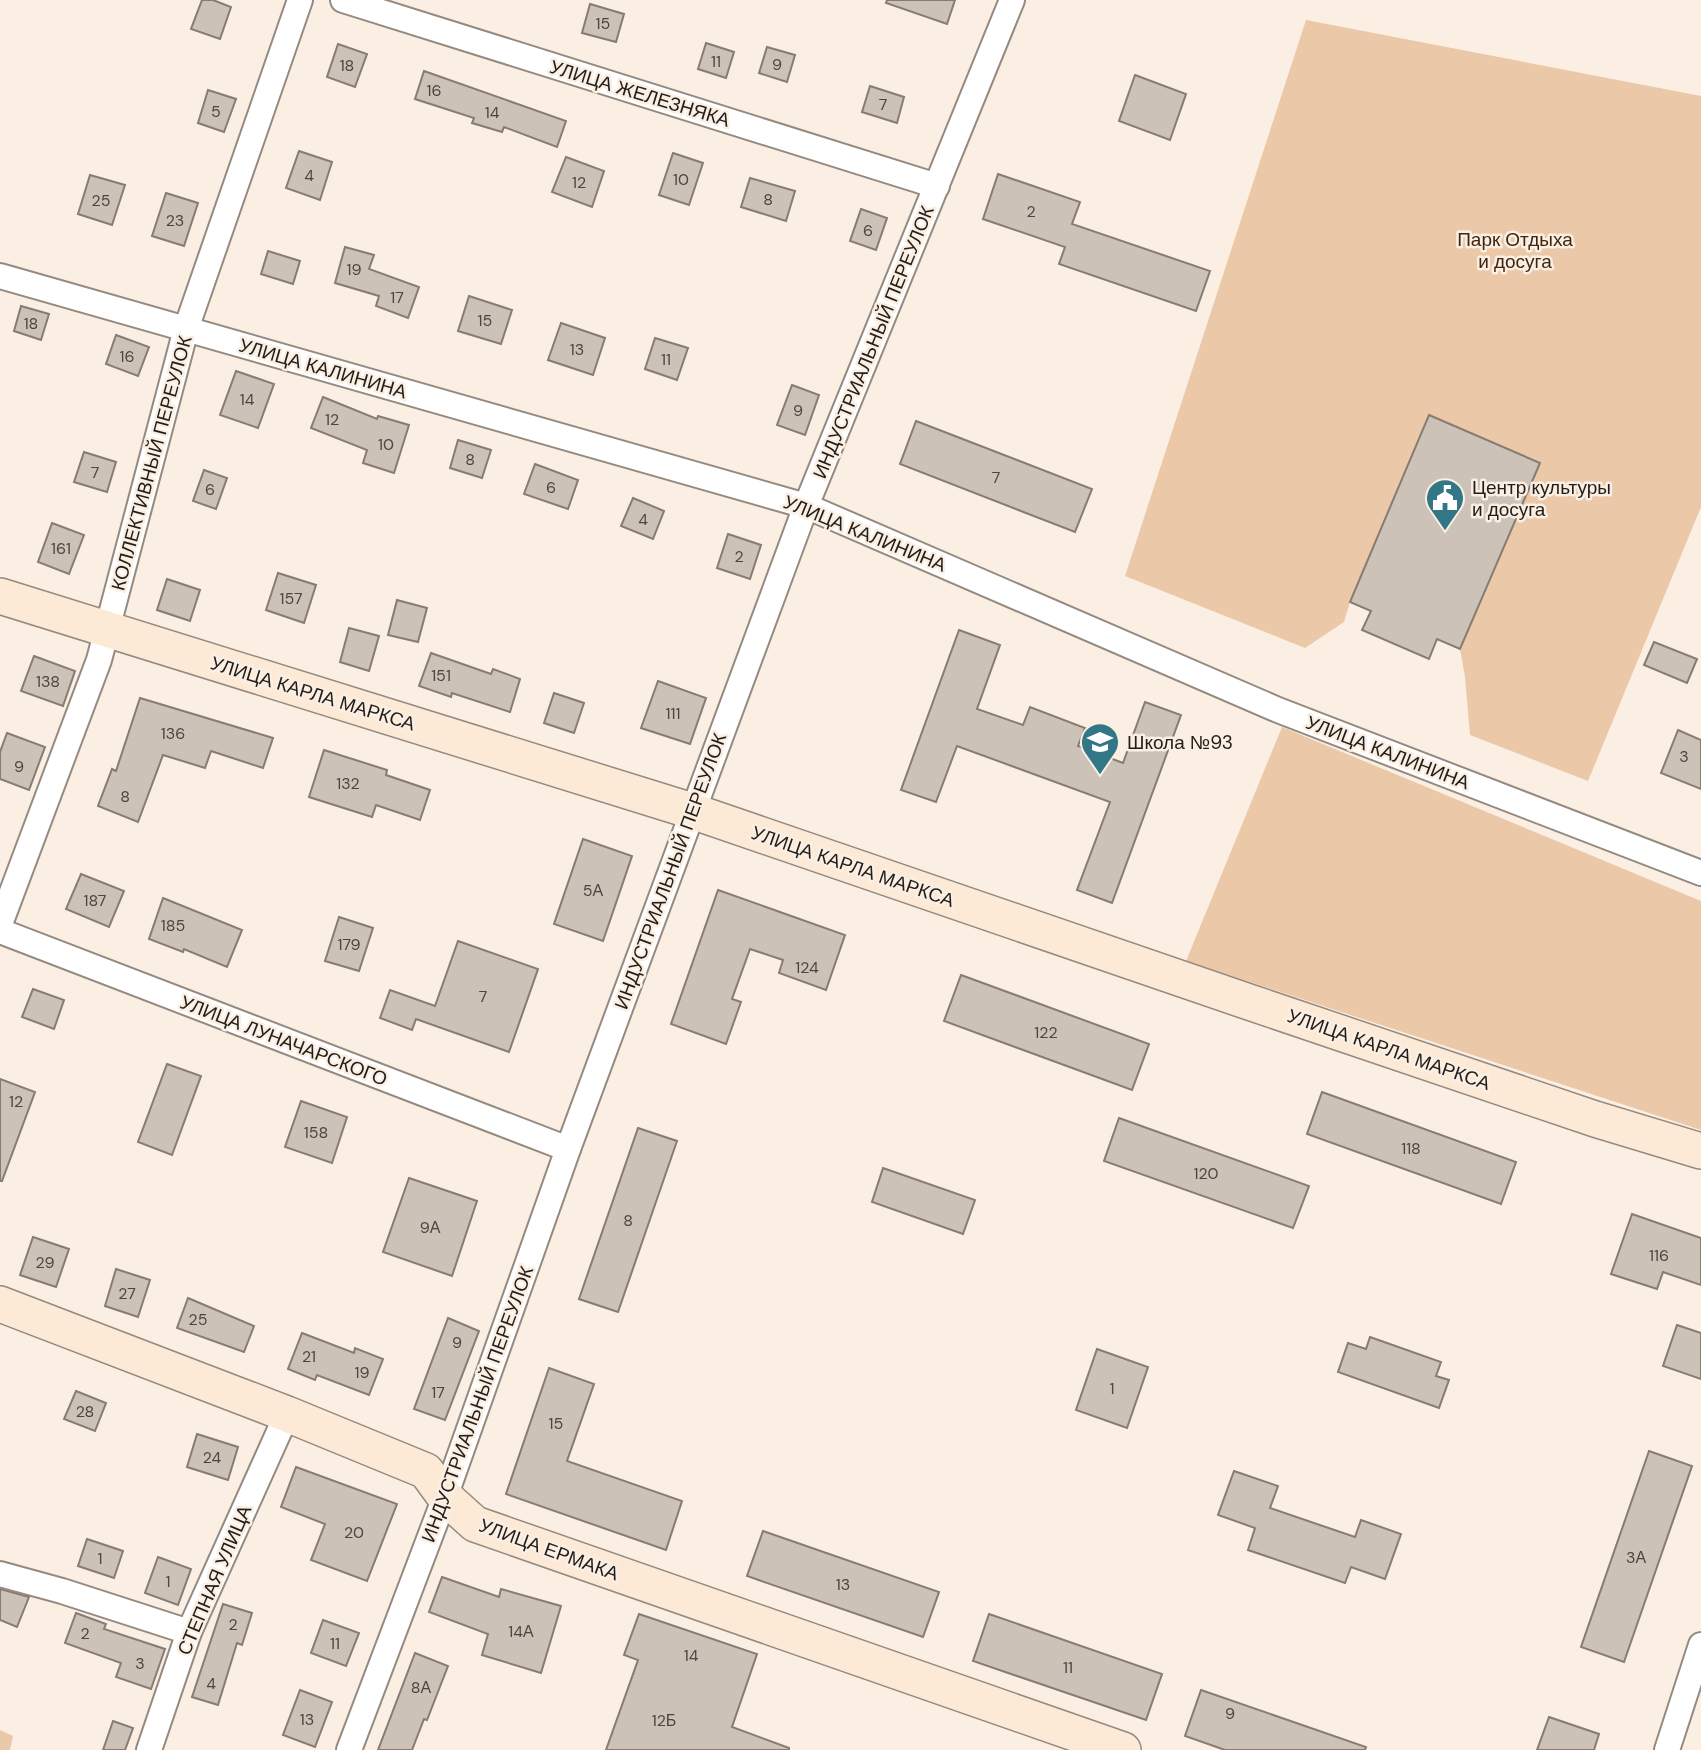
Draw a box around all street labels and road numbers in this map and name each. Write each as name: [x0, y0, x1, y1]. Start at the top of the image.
street label: УЛИЦА ЖЕЛЕЗНЯКА: [547, 54, 733, 133]
street label: ИНДУСТРИАЛЬНЫЙ ПЕРЕУЛОК: [807, 202, 940, 482]
street label: КОЛЛЕКТИВНЫЙ ПЕРЕУЛОК: [105, 333, 198, 593]
street label: УЛИЦА КАЛИНИНА: [236, 333, 410, 404]
street label: УЛИЦА КАЛИНИНА: [780, 489, 950, 578]
street label: УЛИЦА КАРЛА МАРКСА: [207, 650, 419, 737]
street label: УЛИЦА КАЛИНИНА: [1302, 710, 1474, 795]
street label: ИНДУСТРИАЛЬНЫЙ ПЕРЕУЛОК: [609, 730, 732, 1013]
street label: УЛИЦА КАРЛА МАРКСА: [748, 820, 958, 913]
street label: УЛИЦА ЛУНАЧАРСКОГО: [177, 989, 391, 1092]
street label: УЛИЦА КАРЛА МАРКСА: [1284, 1003, 1494, 1096]
street label: ИНДУСТРИАЛЬНЫЙ ПЕРЕУЛОК: [416, 1263, 539, 1546]
street label: СТЕПНАЯ УЛИЦА: [172, 1501, 257, 1659]
street label: УЛИЦА ЕРМАКА: [476, 1513, 622, 1586]

